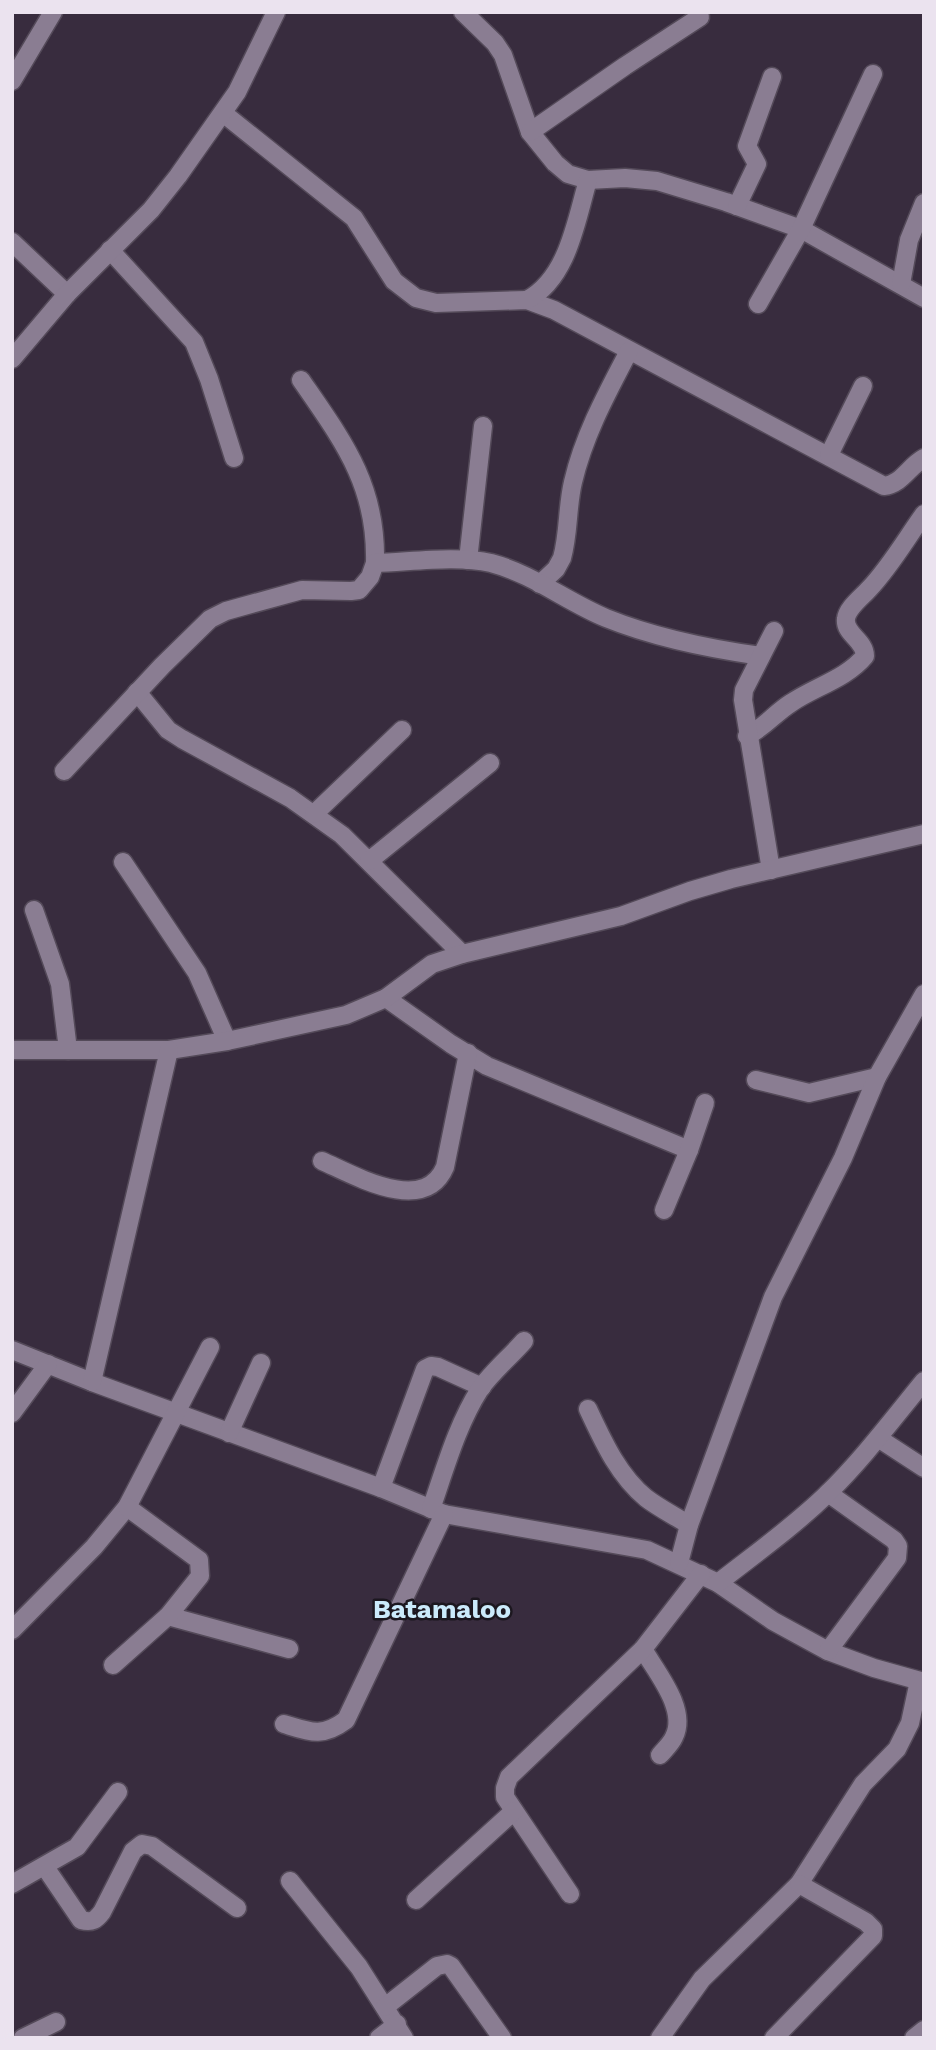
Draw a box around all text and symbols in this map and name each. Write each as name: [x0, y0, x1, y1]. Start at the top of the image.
district label: Batamaloo: [373, 1594, 511, 1624]

